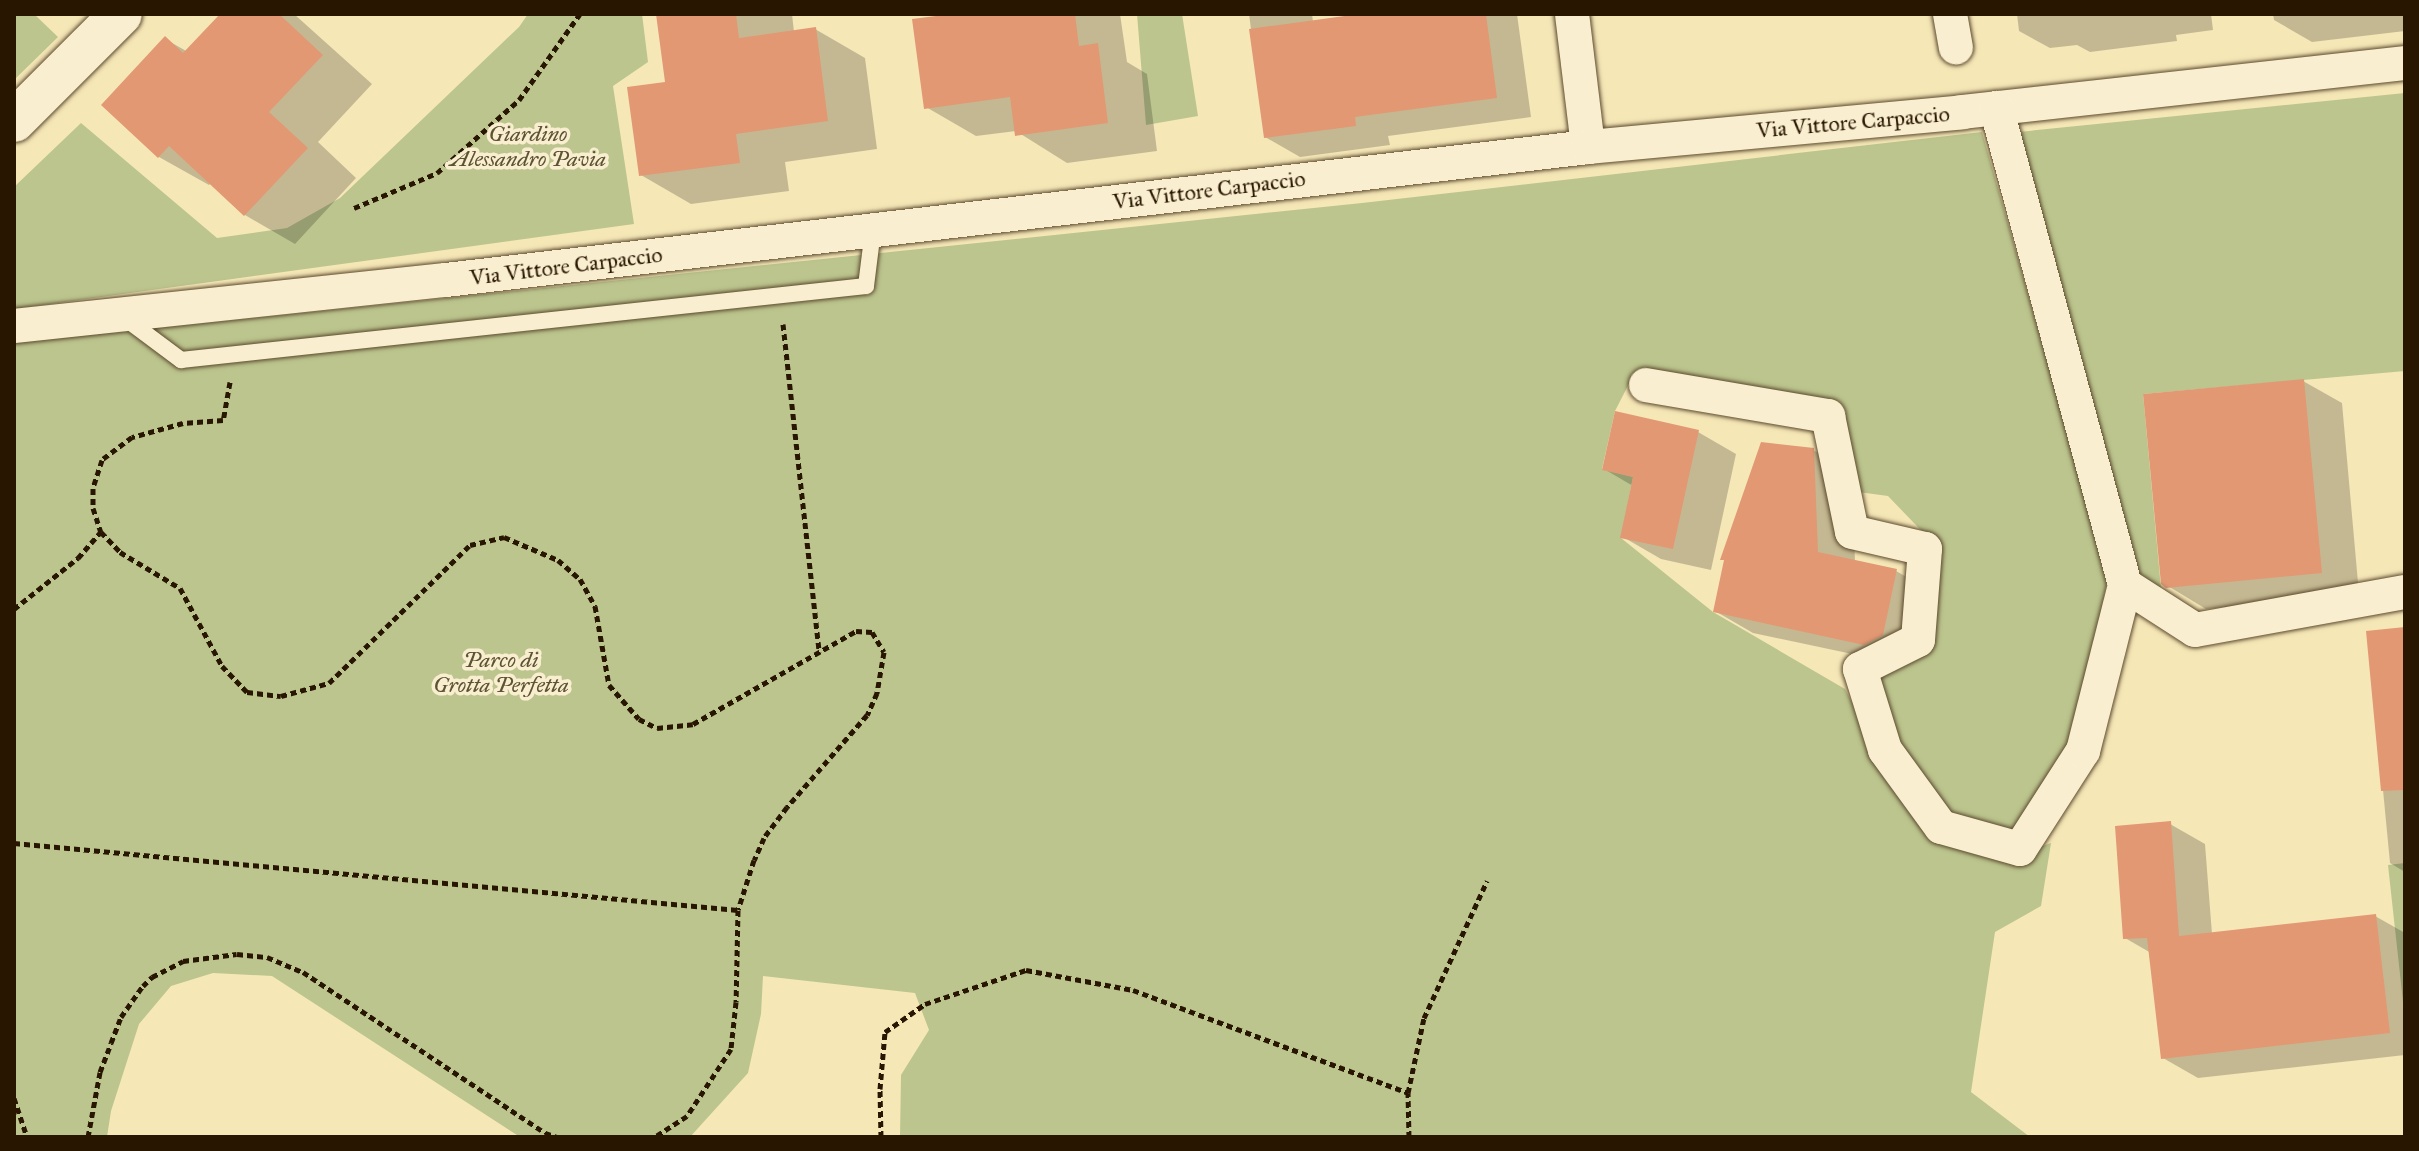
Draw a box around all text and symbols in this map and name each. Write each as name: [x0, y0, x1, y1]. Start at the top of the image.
street label: Via Vittore Carpaccio: [1755, 100, 1951, 144]
park label: Giardino Alessandro Pavia: [450, 120, 606, 172]
street label: Via Vittore Carpaccio: [1111, 165, 1307, 215]
street label: Via Vittore Carpaccio: [468, 241, 664, 291]
park label: Parco di Grotta Perfetta: [433, 646, 569, 698]

